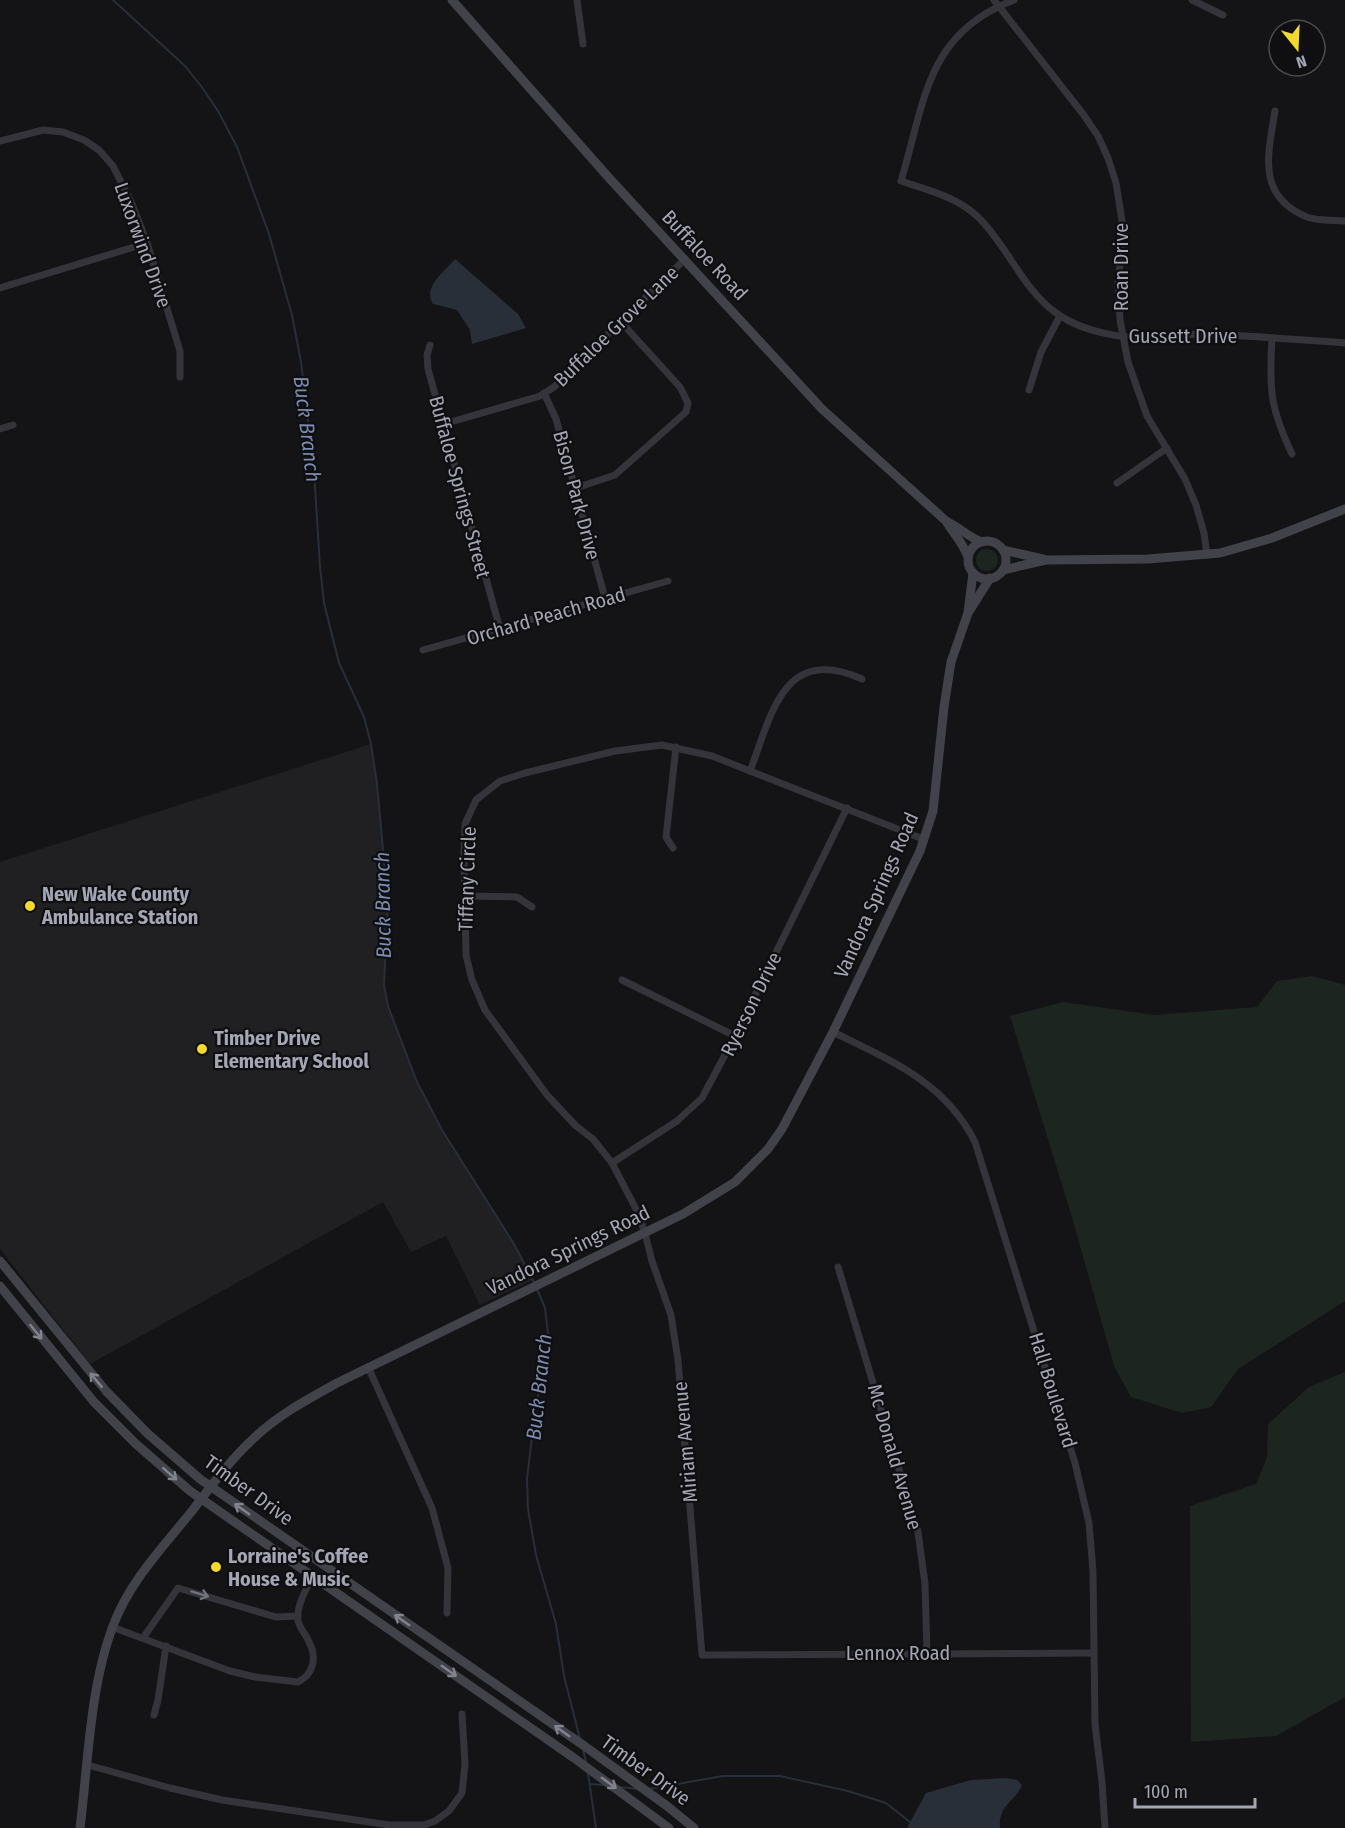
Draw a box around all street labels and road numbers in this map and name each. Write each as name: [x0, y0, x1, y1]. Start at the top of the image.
street label: Luxorwind Drive: [109, 179, 177, 311]
street label: Buffaloe Road: [657, 205, 753, 305]
street label: Roan Drive: [1109, 223, 1133, 311]
street label: Buffaloe Grove Lane: [549, 260, 683, 392]
street label: Gussett Drive: [1129, 324, 1237, 348]
street label: Buffaloe Springs Street: [424, 393, 496, 581]
street label: Bison Park Drive: [548, 428, 606, 562]
street label: Orchard Peach Road: [464, 582, 628, 650]
street label: Vandora Springs Road: [829, 808, 923, 982]
street label: Tiffany Circle: [453, 826, 481, 932]
street label: Ryerson Drive: [715, 948, 787, 1060]
street label: Vandora Springs Road: [482, 1200, 654, 1300]
street label: Hall Boulevard: [1024, 1329, 1082, 1451]
street label: Miriam Avenue: [668, 1381, 702, 1503]
street label: Mc Donald Avenue: [863, 1381, 927, 1533]
street label: Timber Drive: [200, 1450, 298, 1530]
street label: Lennox Road: [846, 1641, 950, 1665]
street label: Timber Drive: [597, 1730, 695, 1810]

